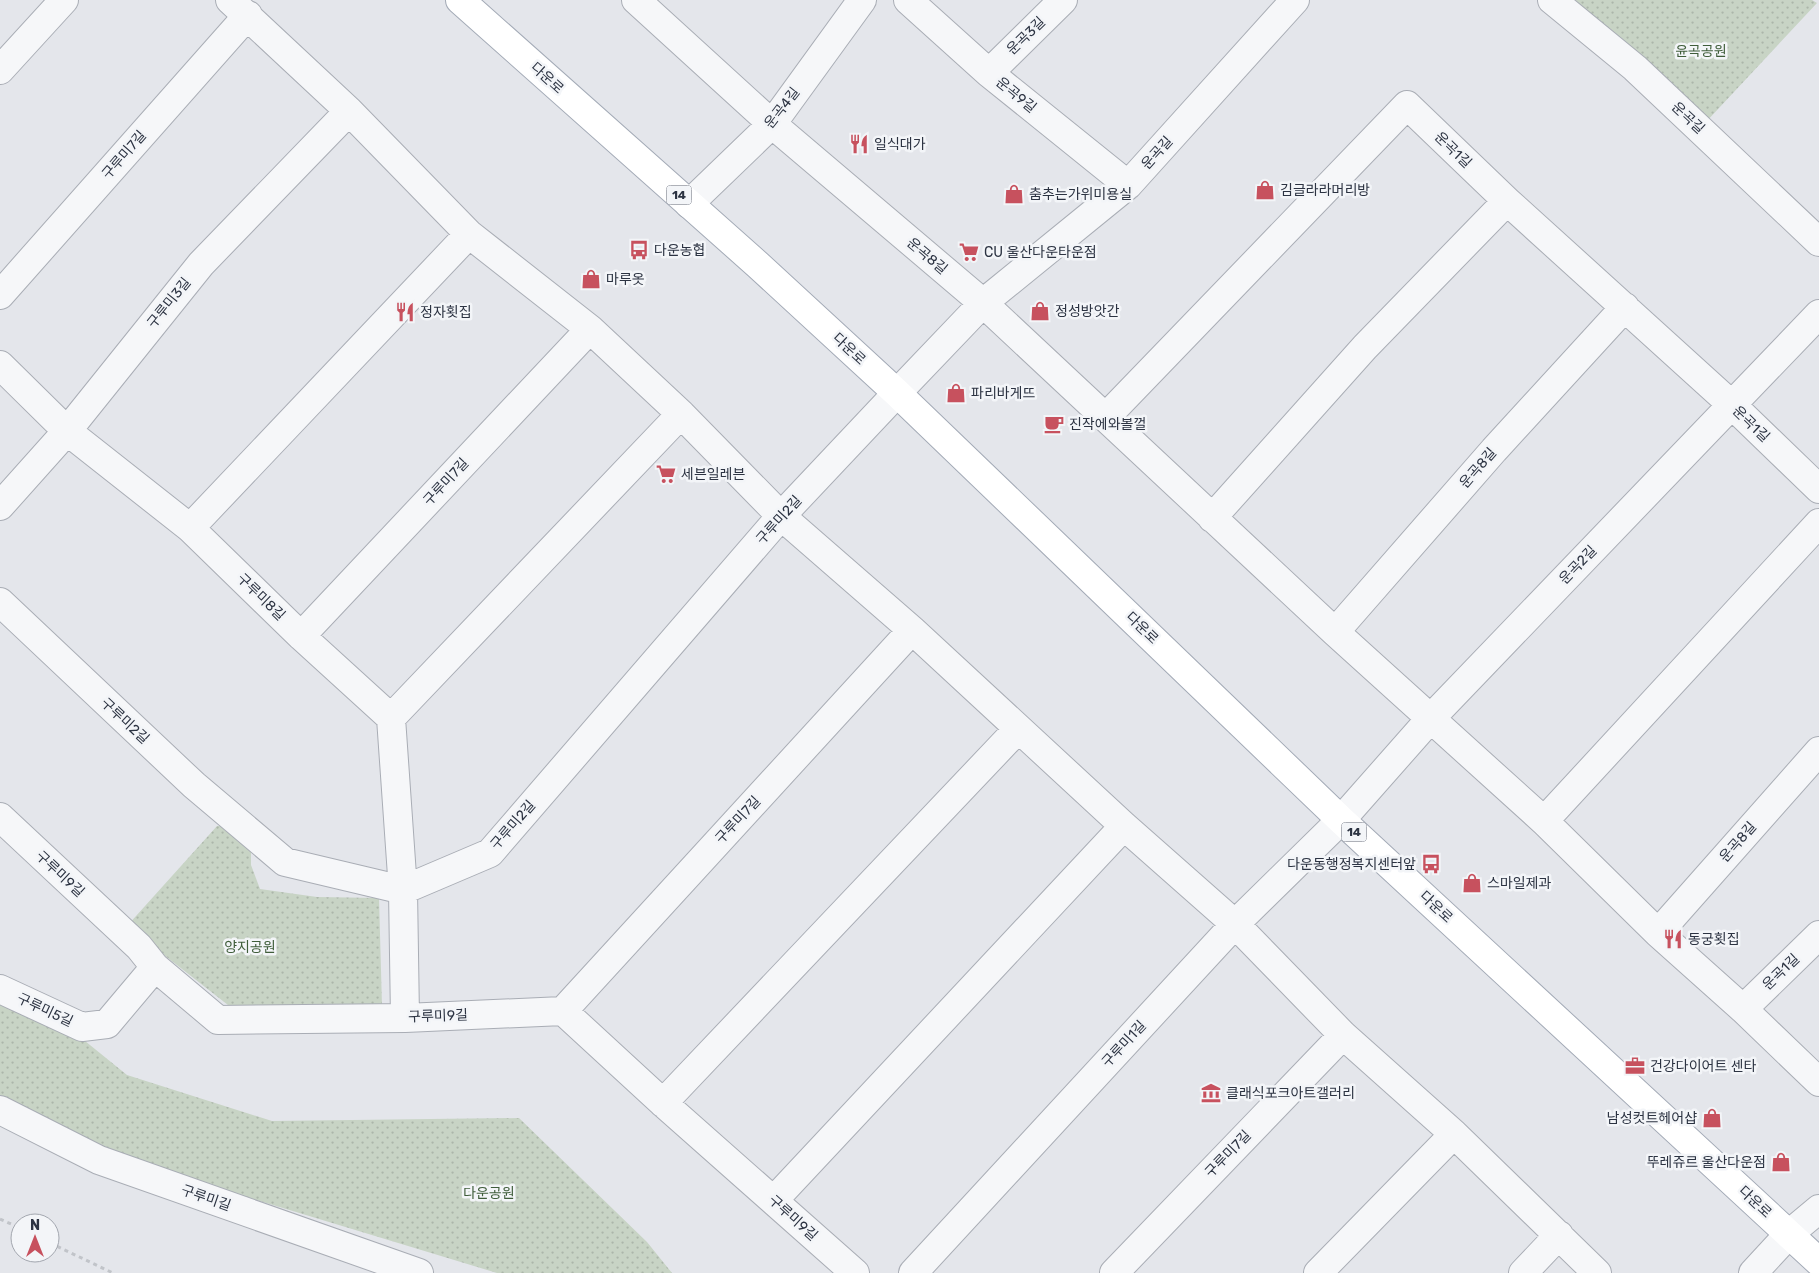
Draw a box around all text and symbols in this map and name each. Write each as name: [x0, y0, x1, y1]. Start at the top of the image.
street label: 운곡3길: [1003, 14, 1049, 58]
park label: 윤곡공원: [1675, 43, 1727, 60]
street label: 다운로: [527, 59, 567, 97]
street label: 운곡9길: [992, 74, 1040, 116]
street label: 운곡4길: [761, 84, 803, 132]
street label: 운곡길: [1668, 99, 1708, 137]
street label: 구루미7길: [98, 127, 150, 183]
street label: 운곡1길: [1431, 128, 1475, 172]
restaurant icon: 일식대가: [848, 133, 870, 155]
street label: 운곡길: [1138, 133, 1176, 173]
place label: 일식대가: [874, 136, 926, 153]
shop icon: 김글라라머리방: [1254, 179, 1276, 201]
place label: 김글라라머리방: [1280, 182, 1370, 199]
shop icon: 춤추는가위미용실: [1003, 183, 1025, 205]
road number: 14: [666, 186, 692, 204]
place label: 춤추는가위미용실: [1029, 186, 1132, 203]
street label: 운곡8길: [903, 234, 951, 278]
bus stop icon: 다운농협: [628, 239, 650, 261]
supermarket icon: CU 울산다운타운점: [958, 241, 980, 263]
place label: 다운농협: [654, 242, 706, 259]
place label: CU 울산다운타운점: [984, 244, 1097, 261]
shop icon: 마루옷: [580, 268, 602, 290]
place label: 마루옷: [606, 271, 645, 288]
street label: 구루미3길: [144, 274, 194, 332]
shop icon: 정성방앗간: [1029, 300, 1051, 322]
restaurant icon: 정자횟집: [394, 301, 416, 323]
place label: 정성방앗간: [1055, 303, 1120, 320]
place label: 정자횟집: [420, 304, 472, 321]
street label: 다운로: [829, 330, 869, 368]
shop icon: 파리바게뜨: [945, 382, 967, 404]
place label: 파리바게뜨: [971, 385, 1036, 402]
street label: 운곡1길: [1729, 402, 1773, 446]
cafe icon: 진작에와볼껄: [1043, 413, 1065, 435]
place label: 진작에와볼껄: [1069, 416, 1146, 433]
street label: 운곡8길: [1456, 444, 1500, 492]
street label: 구루미7길: [420, 455, 472, 509]
supermarket icon: 세븐일레븐: [655, 463, 677, 485]
place label: 세븐일레븐: [681, 466, 746, 483]
street label: 구루미2길: [753, 492, 805, 548]
street label: 운곡2길: [1556, 542, 1600, 588]
street label: 구루미8길: [233, 570, 289, 624]
street label: 다운로: [1122, 608, 1162, 648]
street label: 구루미2길: [97, 694, 153, 748]
street label: 구루미7길: [712, 793, 764, 847]
street label: 구루미2길: [487, 797, 539, 853]
street label: 운곡8길: [1716, 818, 1760, 866]
road number: 14: [1342, 822, 1366, 842]
street label: 구루미9길: [32, 847, 88, 901]
bus stop icon: 다운동행정복지센터앞: [1420, 853, 1442, 875]
place label: 다운동행정복지센터앞: [1287, 856, 1416, 873]
shop icon: 스마일제과: [1461, 872, 1483, 894]
place label: 스마일제과: [1487, 875, 1552, 892]
street label: 다운로: [1416, 888, 1456, 926]
restaurant icon: 동궁횟집: [1662, 928, 1684, 950]
place label: 동궁횟집: [1688, 931, 1740, 948]
park label: 양지공원: [224, 939, 276, 956]
street label: 운곡1길: [1759, 950, 1803, 994]
street label: 구루미5길: [14, 990, 76, 1030]
street label: 구루미9길: [408, 1006, 468, 1026]
street label: 구루미1길: [1098, 1017, 1150, 1071]
office icon: 건강다이어트 센타: [1624, 1055, 1646, 1077]
place label: 건강다이어트 센타: [1650, 1058, 1757, 1075]
museum icon: 클래식포크아트갤러리: [1200, 1082, 1222, 1104]
place label: 클래식포크아트갤러리: [1226, 1085, 1355, 1102]
shop icon: 남성컷트헤어샵: [1701, 1107, 1723, 1129]
place label: 남성컷트헤어샵: [1607, 1110, 1697, 1127]
street label: 구루미7길: [1201, 1127, 1255, 1181]
shop icon: 뚜레쥬르 울산다운점: [1770, 1151, 1792, 1173]
place label: 뚜레쥬르 울산다운점: [1647, 1154, 1766, 1171]
street label: 구루미길: [179, 1182, 233, 1214]
street label: 다운로: [1735, 1183, 1775, 1221]
park label: 다운공원: [463, 1185, 515, 1202]
street label: 구루미9길: [765, 1192, 821, 1244]
north arrow: [10, 1213, 60, 1263]
text: N: [30, 1217, 40, 1234]

